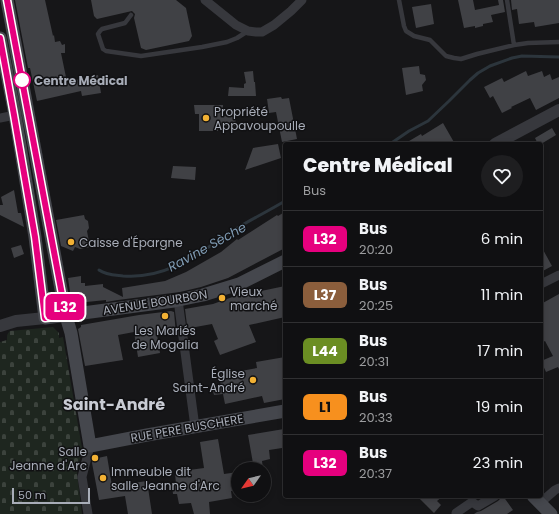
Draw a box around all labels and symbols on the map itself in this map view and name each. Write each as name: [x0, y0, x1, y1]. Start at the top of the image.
marker: Centre Médical: [13, 71, 31, 89]
place label: Centre Médical: [34, 72, 128, 89]
place label: Propriété Appavoupoulle: [214, 103, 305, 134]
marker: Propriété Appavoupoulle: [201, 113, 211, 123]
water label: Ravine Sèche: [164, 218, 250, 276]
place label: Caisse d'Épargne: [79, 234, 183, 251]
marker: Caisse d'Épargne: [66, 237, 76, 247]
place label: Vieux marché: [230, 283, 277, 314]
street label: AVENUE BOURBON: [101, 285, 209, 319]
marker: Vieux marché: [217, 293, 227, 303]
line badge: L32: [42, 294, 88, 320]
marker: Les Mariés de Mogalia: [160, 311, 170, 321]
place label: Les Mariés de Mogalia: [131, 322, 199, 353]
place label: Église Saint-André: [172, 365, 245, 396]
marker: Église Saint-André: [248, 375, 258, 385]
district label: Saint-André: [63, 393, 165, 416]
street label: RUE PERE BUSCHERE: [129, 410, 245, 446]
place label: Salle Jeanne d'Arc: [9, 443, 87, 474]
marker: Salle Jeanne d'Arc: [90, 453, 100, 463]
north arrow: [231, 462, 271, 502]
place label: Immeuble dit salle Jeanne d'Arc: [111, 463, 220, 494]
marker: Immeuble dit salle Jeanne d'Arc: [98, 473, 108, 483]
scale bar: [12, 486, 90, 505]

